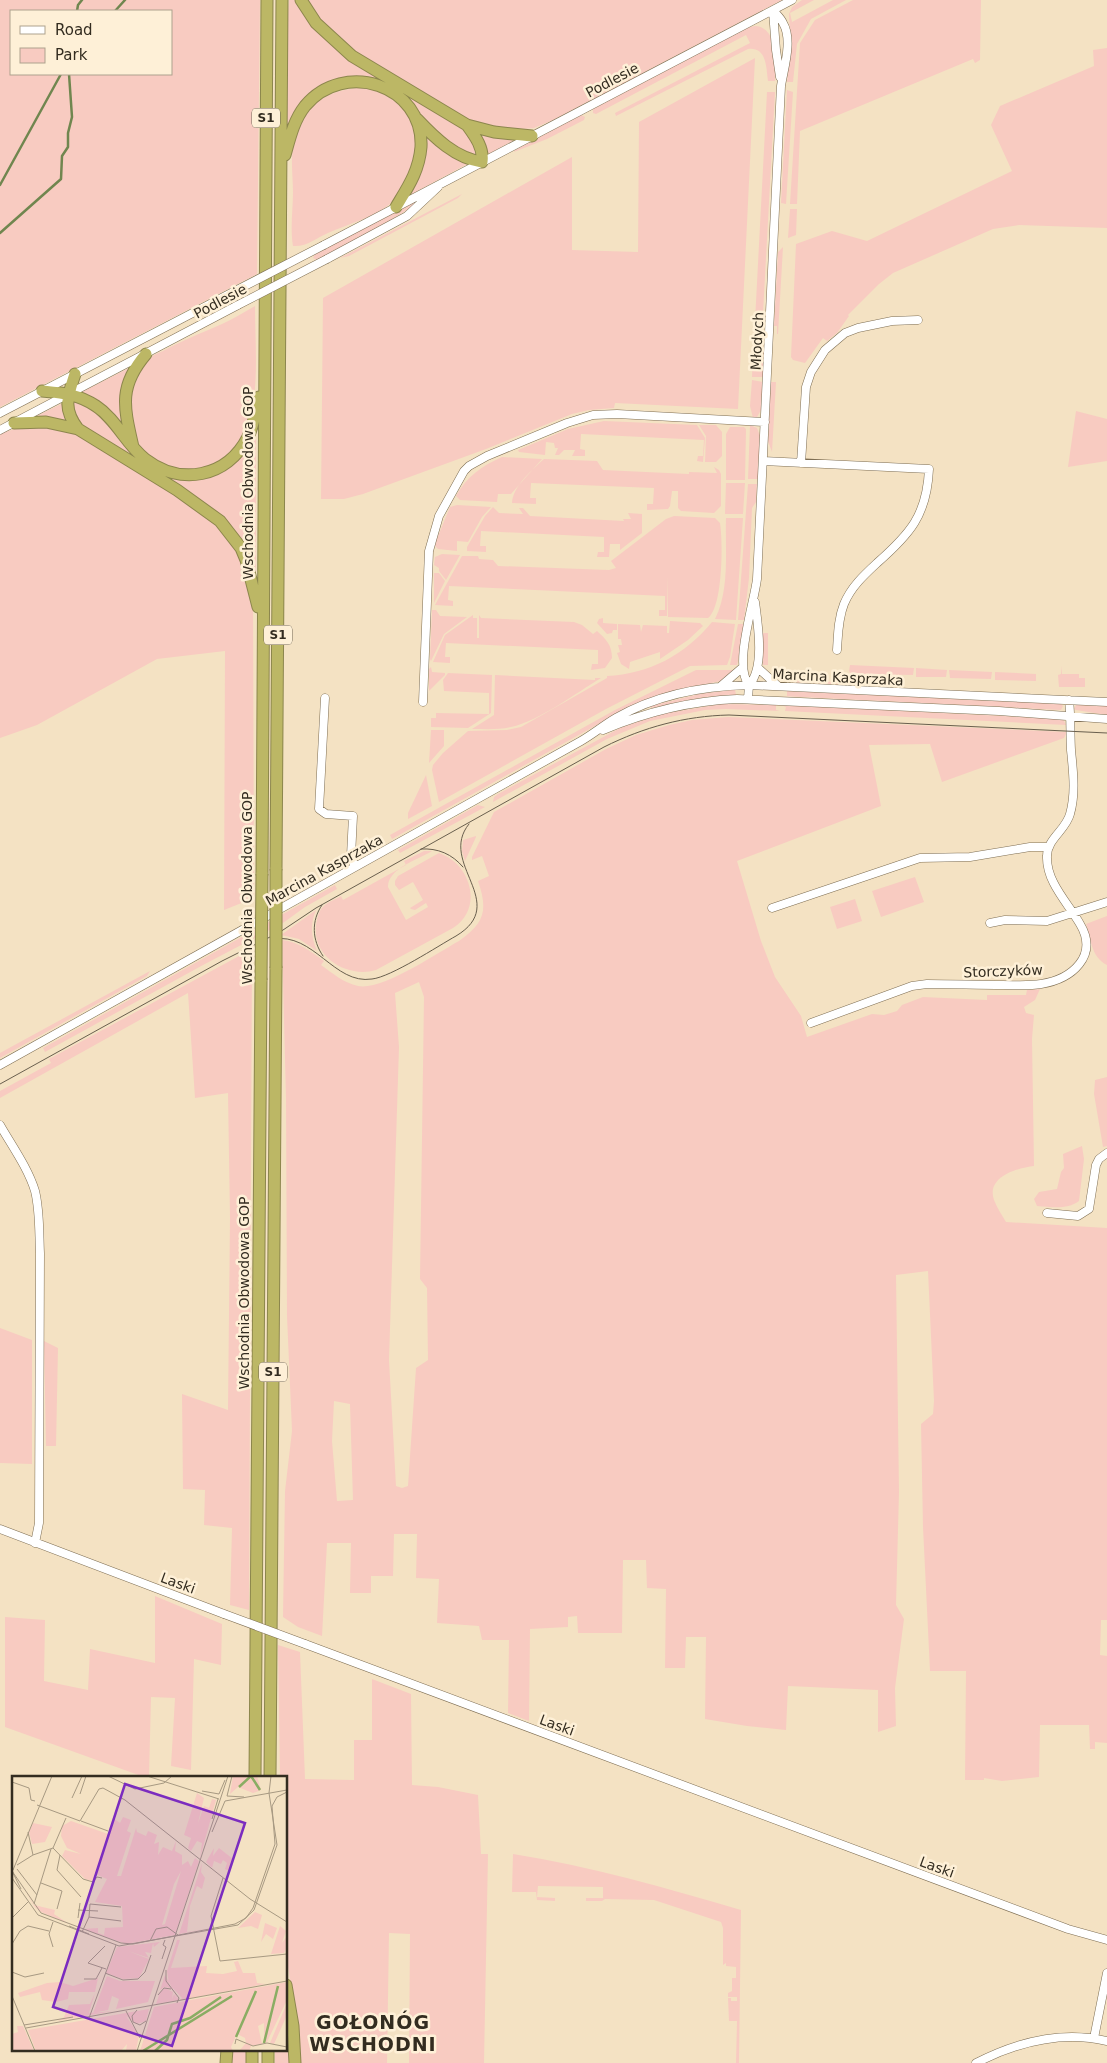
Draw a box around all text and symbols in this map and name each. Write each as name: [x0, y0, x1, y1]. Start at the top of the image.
legend: [10, 10, 172, 75]
text: Road: [55, 21, 93, 39]
text: Park: [55, 46, 88, 64]
street label: Podlesie: [583, 59, 641, 101]
road number: S1: [252, 109, 280, 128]
street label: Podlesie: [191, 280, 249, 322]
street label: Młodych: [747, 311, 767, 371]
street label: Wschodnia Obwodowa GOP: [240, 386, 256, 580]
road number: S1: [264, 626, 292, 644]
street label: Marcina Kasprzaka: [772, 666, 904, 688]
street label: Wschodnia Obwodowa GOP: [239, 791, 255, 985]
street label: Marcina Kasprzaka: [263, 831, 385, 909]
street label: Storczyków: [963, 962, 1043, 980]
street label: Wschodnia Obwodowa GOP: [236, 1196, 252, 1390]
road number: S1: [259, 1362, 287, 1381]
street label: Laski: [159, 1569, 197, 1597]
street label: Laski: [538, 1711, 576, 1739]
inset map: [12, 1776, 288, 2050]
street label: Laski: [918, 1853, 956, 1881]
district label: GOŁONÓG WSCHODNI: [309, 2010, 437, 2055]

